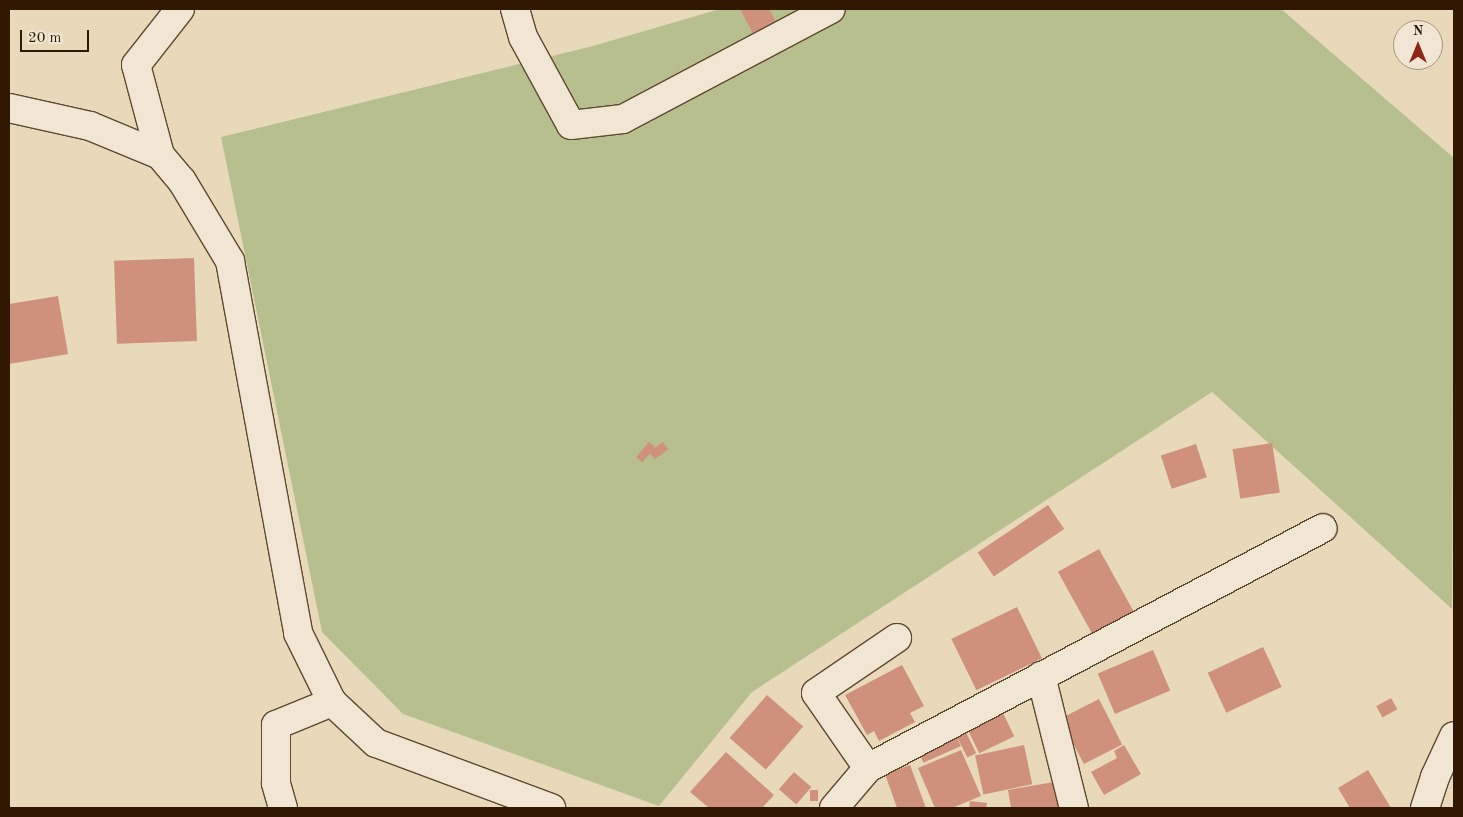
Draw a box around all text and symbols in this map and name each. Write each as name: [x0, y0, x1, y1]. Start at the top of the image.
scale bar: [22, 20, 91, 52]
north arrow: [1393, 20, 1443, 70]
text: N: [1413, 24, 1423, 38]
text: 20 m: [28, 31, 62, 46]

